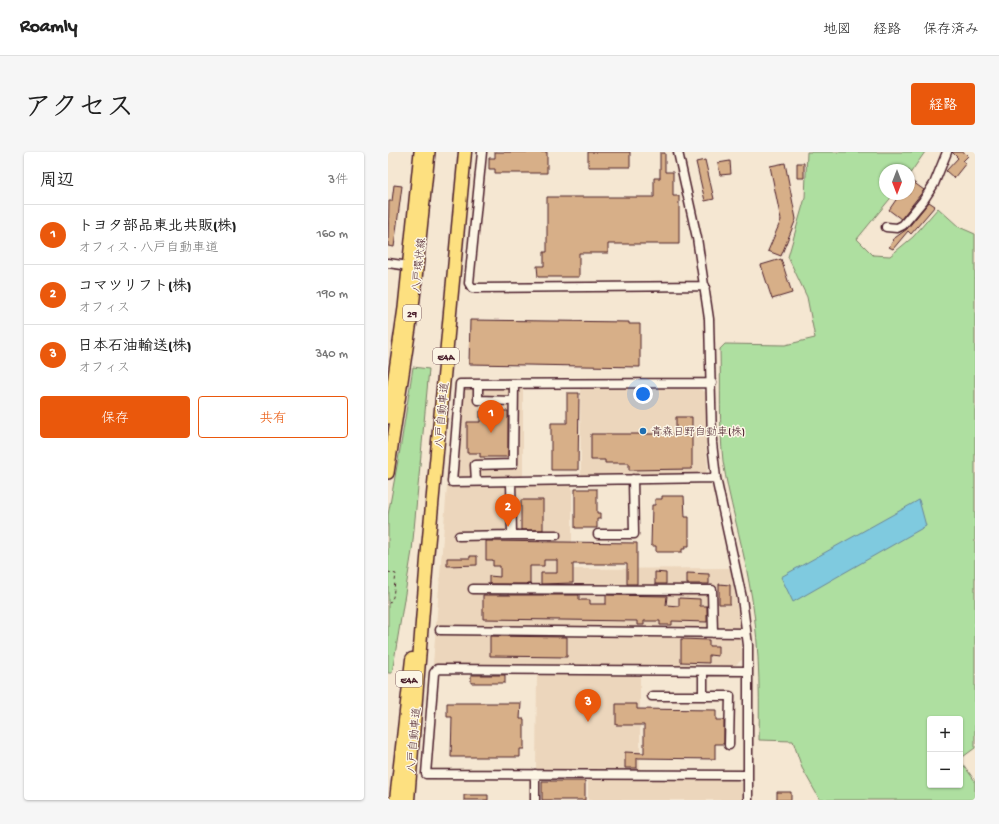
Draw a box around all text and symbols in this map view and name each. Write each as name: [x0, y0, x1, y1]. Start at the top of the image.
text: Roamly: [20, 16, 77, 39]
text: 地図: [823, 22, 851, 39]
text: 経路: [873, 22, 901, 39]
text: 保存済み: [923, 22, 979, 39]
button: 経路: [911, 83, 975, 125]
text: アクセス: [24, 93, 134, 126]
north arrow: [879, 164, 915, 200]
text: 周辺: [40, 172, 74, 192]
text: 3件: [328, 173, 348, 188]
text: トヨタ部品東北共販(株): [78, 218, 237, 236]
text: 1: [50, 227, 56, 242]
text: 160 m: [316, 227, 348, 242]
street label: 八戸環状線: [410, 237, 429, 293]
text: オフィス · 八戸自動車道: [78, 241, 218, 256]
text: コマツリフト(株): [78, 278, 192, 296]
text: 2: [50, 287, 56, 302]
text: 190 m: [317, 287, 348, 302]
text: オフィス: [78, 301, 130, 316]
road number: 29: [403, 305, 421, 321]
text: 日本石油輸送(株): [78, 338, 192, 356]
text: 3: [50, 347, 56, 362]
text: 340 m: [315, 347, 348, 362]
road number: E4A: [433, 348, 459, 364]
text: オフィス: [78, 361, 130, 376]
street label: 八戸自動車道: [433, 382, 452, 449]
your location: [633, 384, 653, 404]
button: 保存: [40, 396, 190, 438]
button: 共有: [198, 396, 348, 438]
pin: 1: [478, 400, 504, 433]
marker: 青森日野自動車(株): [638, 426, 648, 436]
place label: 青森日野自動車(株): [651, 426, 745, 439]
pin: 2: [495, 494, 521, 527]
road number: E4A: [396, 671, 422, 687]
pin: 3: [575, 689, 601, 722]
street label: 八戸自動車道: [405, 707, 424, 774]
map controls: [927, 716, 963, 788]
button: +: [927, 716, 963, 752]
button: −: [927, 752, 963, 788]

